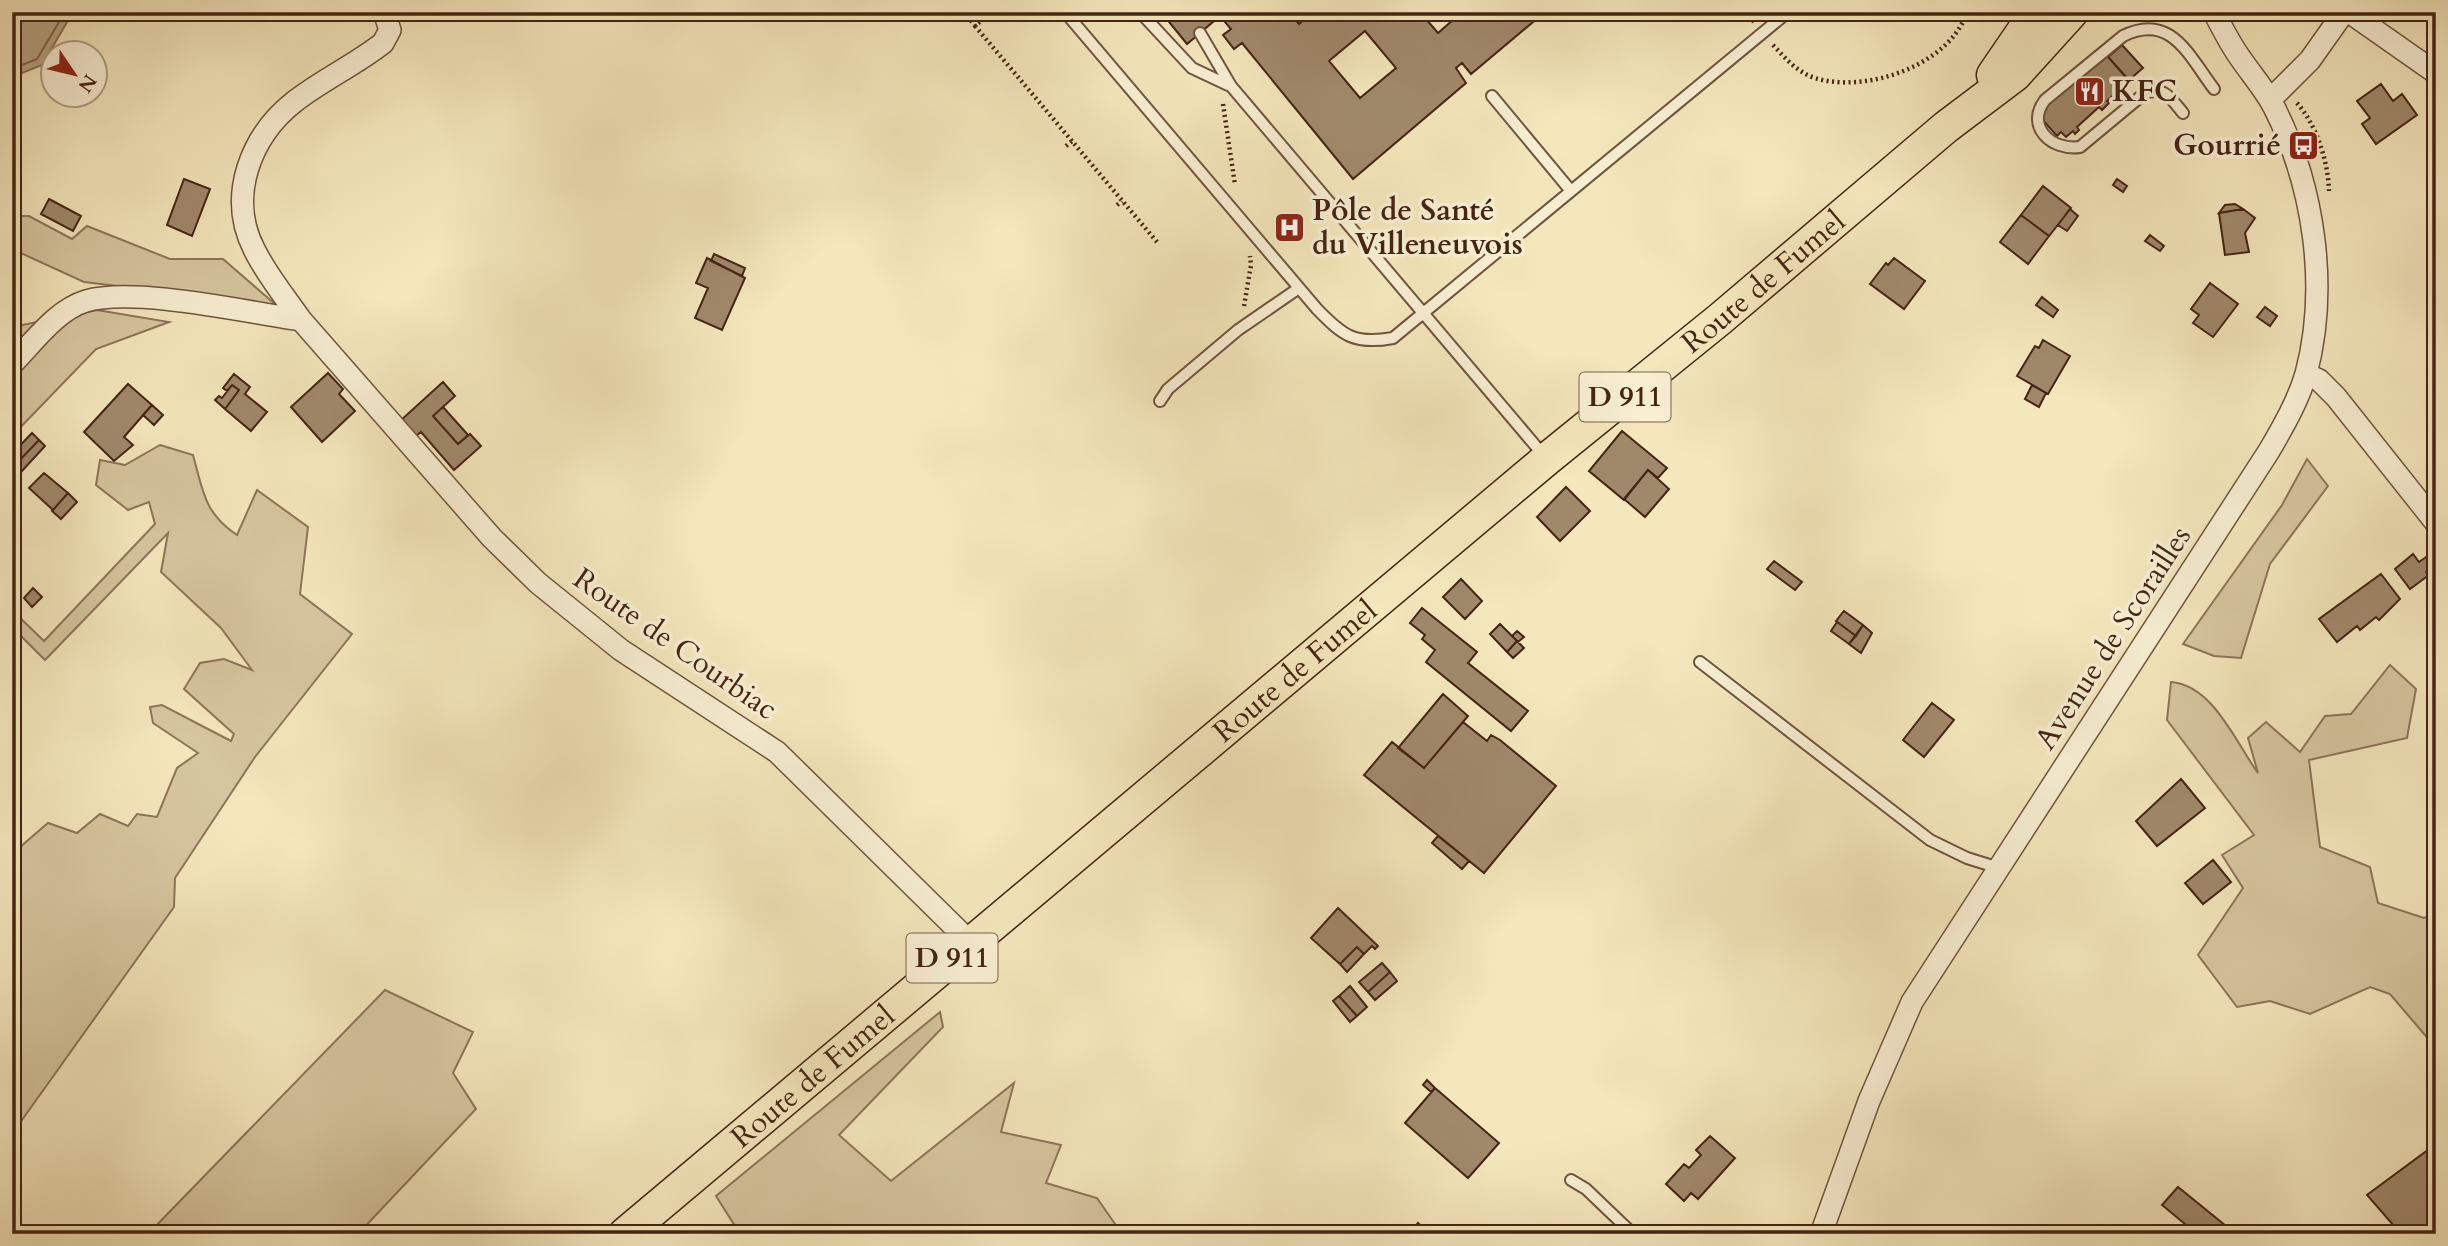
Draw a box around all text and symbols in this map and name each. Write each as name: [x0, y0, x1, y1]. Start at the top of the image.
north arrow: [38, 38, 108, 108]
text: N: [71, 69, 102, 98]
place label: KFC: [2112, 71, 2177, 112]
restaurant icon: KFC: [2072, 74, 2106, 108]
place label: Gourrié: [2173, 125, 2281, 166]
bus stop icon: Gourrié: [2287, 128, 2321, 162]
place label: Pôle de Santé du Villeneuvois: [1312, 190, 1523, 265]
street label: Route de Fumel: [1673, 201, 1854, 363]
hospital icon: Pôle de Santé du Villeneuvois: [1272, 210, 1306, 244]
road number: D 911: [1580, 372, 1670, 422]
street label: Avenue de Scorailles: [2025, 518, 2201, 758]
street label: Route de Courbiac: [565, 558, 785, 730]
street label: Route de Fumel: [1204, 590, 1386, 752]
road number: D 911: [906, 934, 998, 982]
street label: Route de Fumel: [722, 995, 904, 1157]

